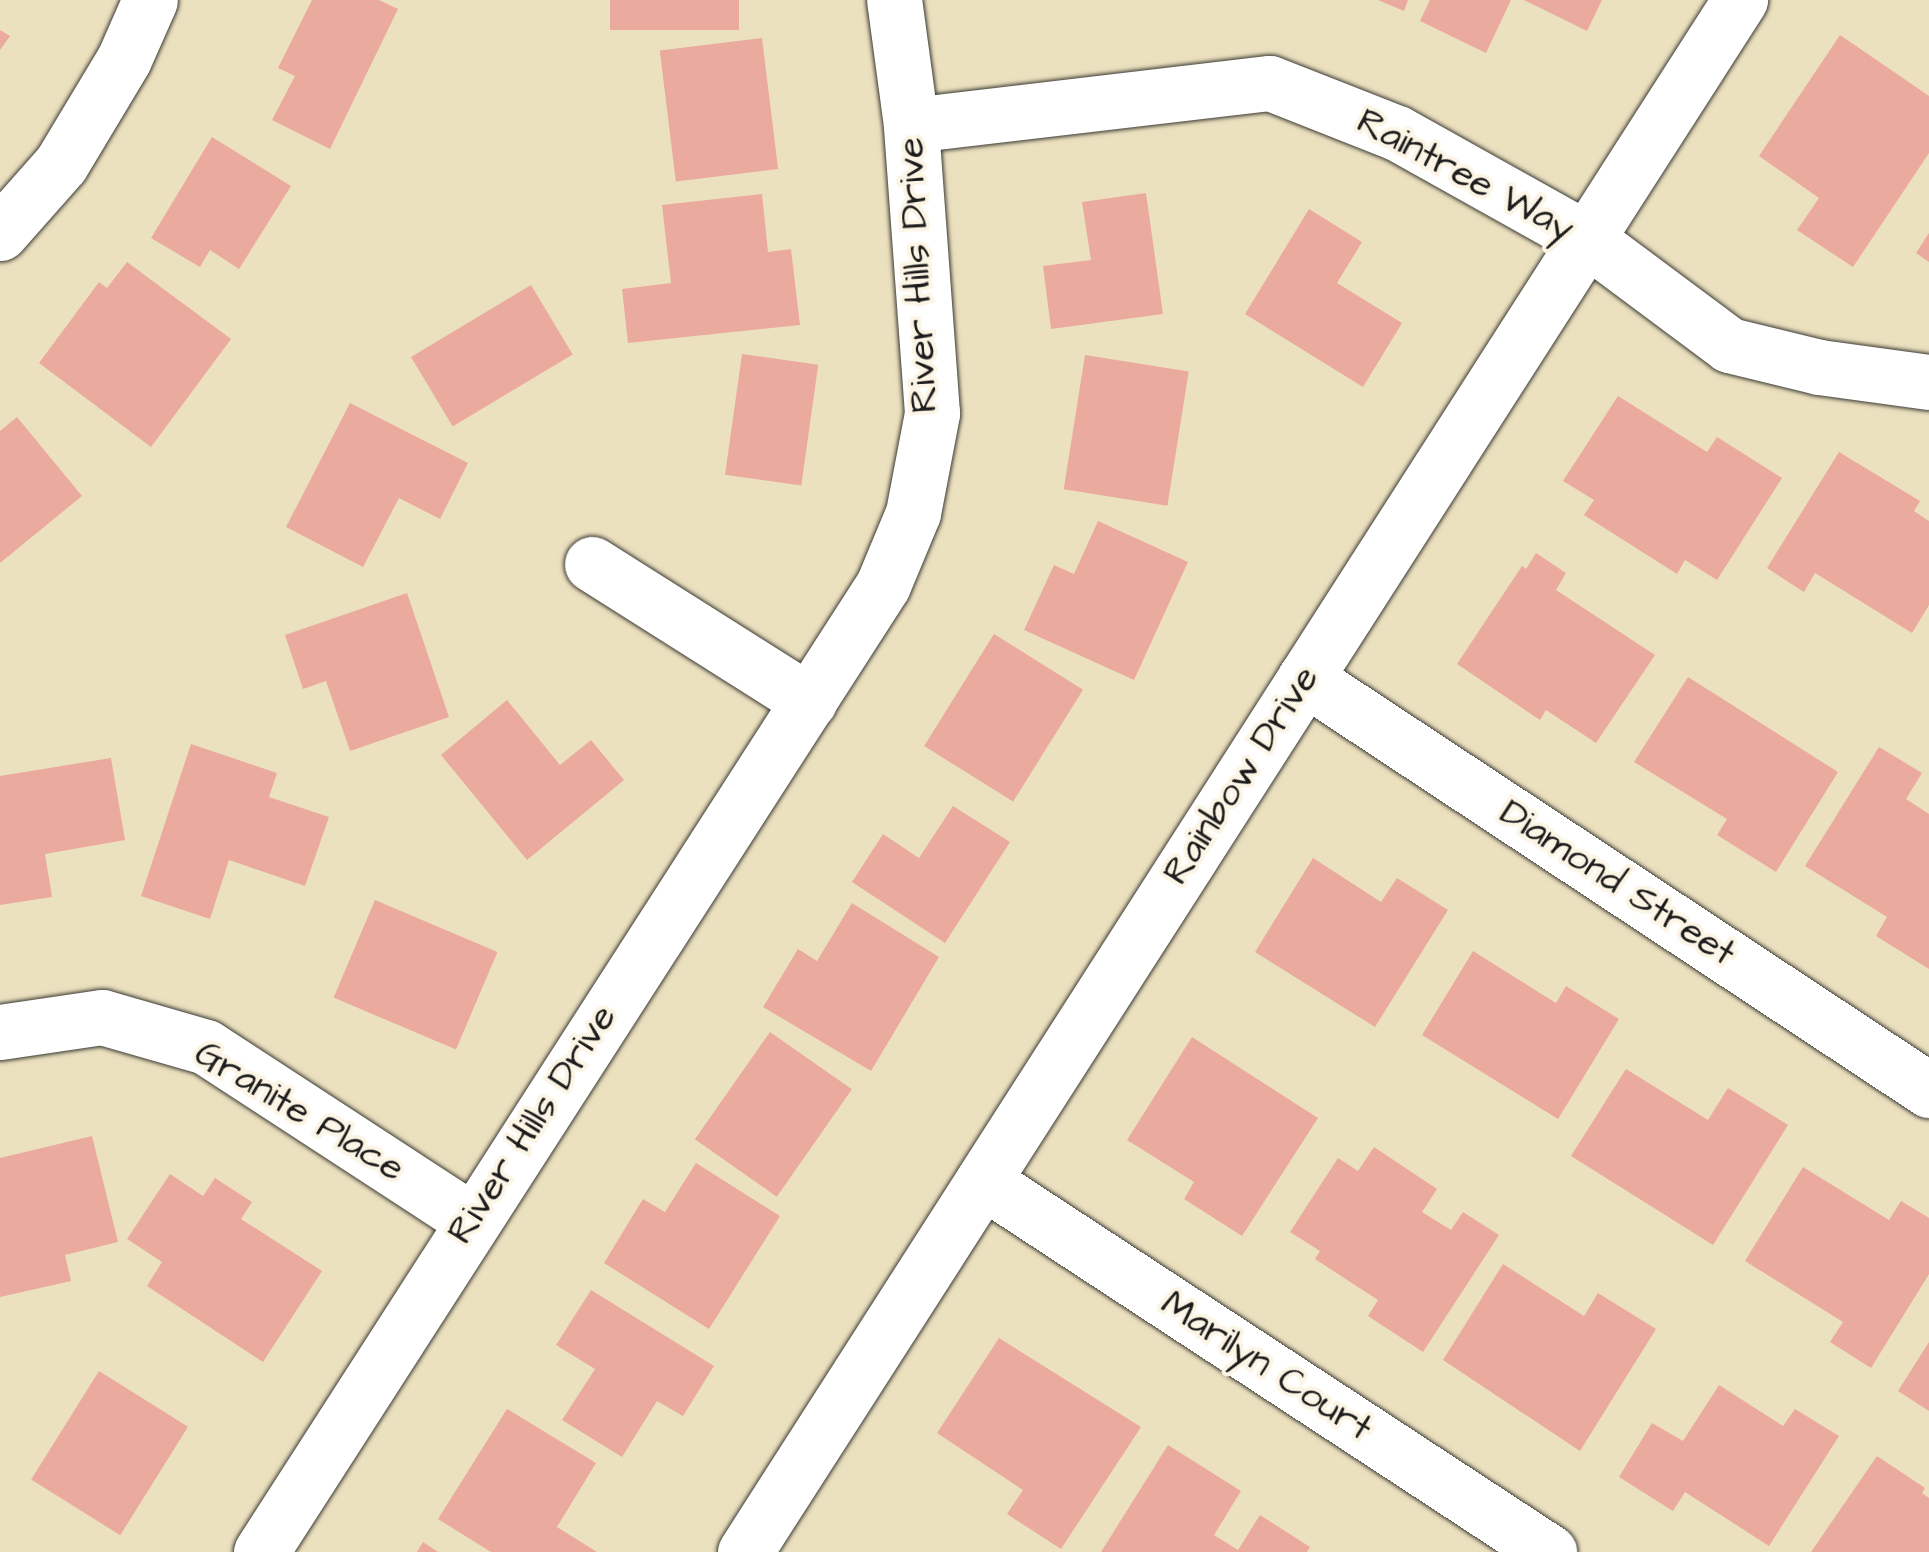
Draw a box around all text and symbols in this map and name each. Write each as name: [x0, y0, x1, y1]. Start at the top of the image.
street label: Raintree Way: [1348, 100, 1582, 252]
street label: River Hills Drive: [889, 136, 949, 414]
street label: Rainbow Drive: [1154, 658, 1330, 894]
street label: Diamond Street: [1491, 791, 1743, 977]
street label: River Hills Drive: [439, 997, 627, 1253]
street label: Granite Place: [186, 1032, 412, 1192]
street label: Marilyn Court: [1152, 1282, 1380, 1452]

